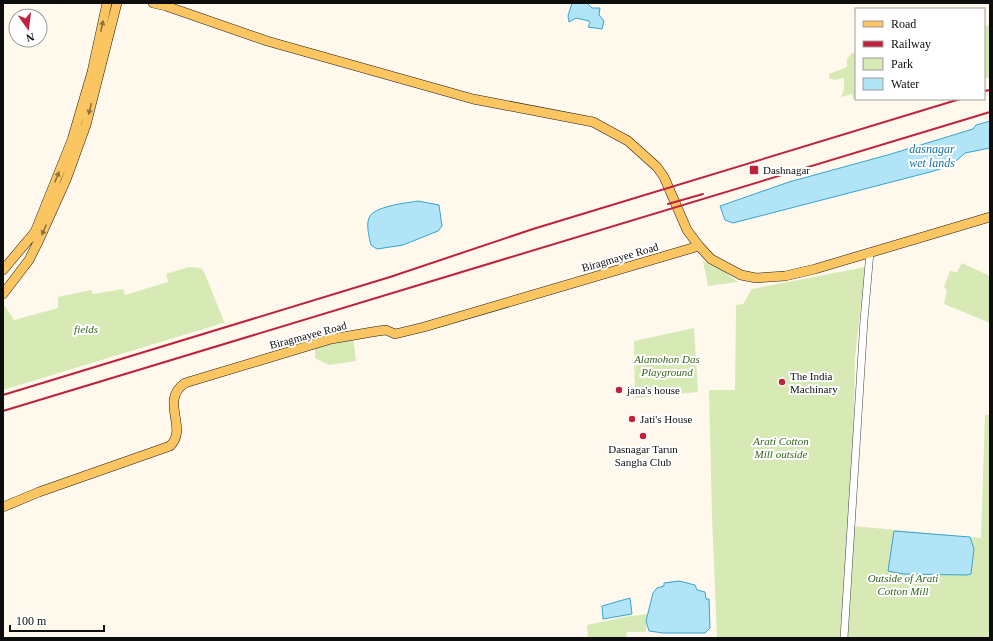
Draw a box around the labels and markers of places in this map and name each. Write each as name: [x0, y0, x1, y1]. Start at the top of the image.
marker: Dashnagar: [748, 164, 760, 176]
place label: Dashnagar: [763, 164, 810, 176]
place label: The India Machinary: [790, 370, 838, 395]
marker: The India Machinary: [777, 377, 787, 387]
place label: jana's house: [626, 384, 680, 396]
marker: jana's house: [614, 385, 624, 395]
place label: Jati's House: [640, 413, 693, 425]
marker: Jati's House: [627, 414, 637, 424]
marker: Dasnagar Tarun Sangha Club: [638, 431, 648, 441]
place label: Dasnagar Tarun Sangha Club: [608, 443, 678, 468]

